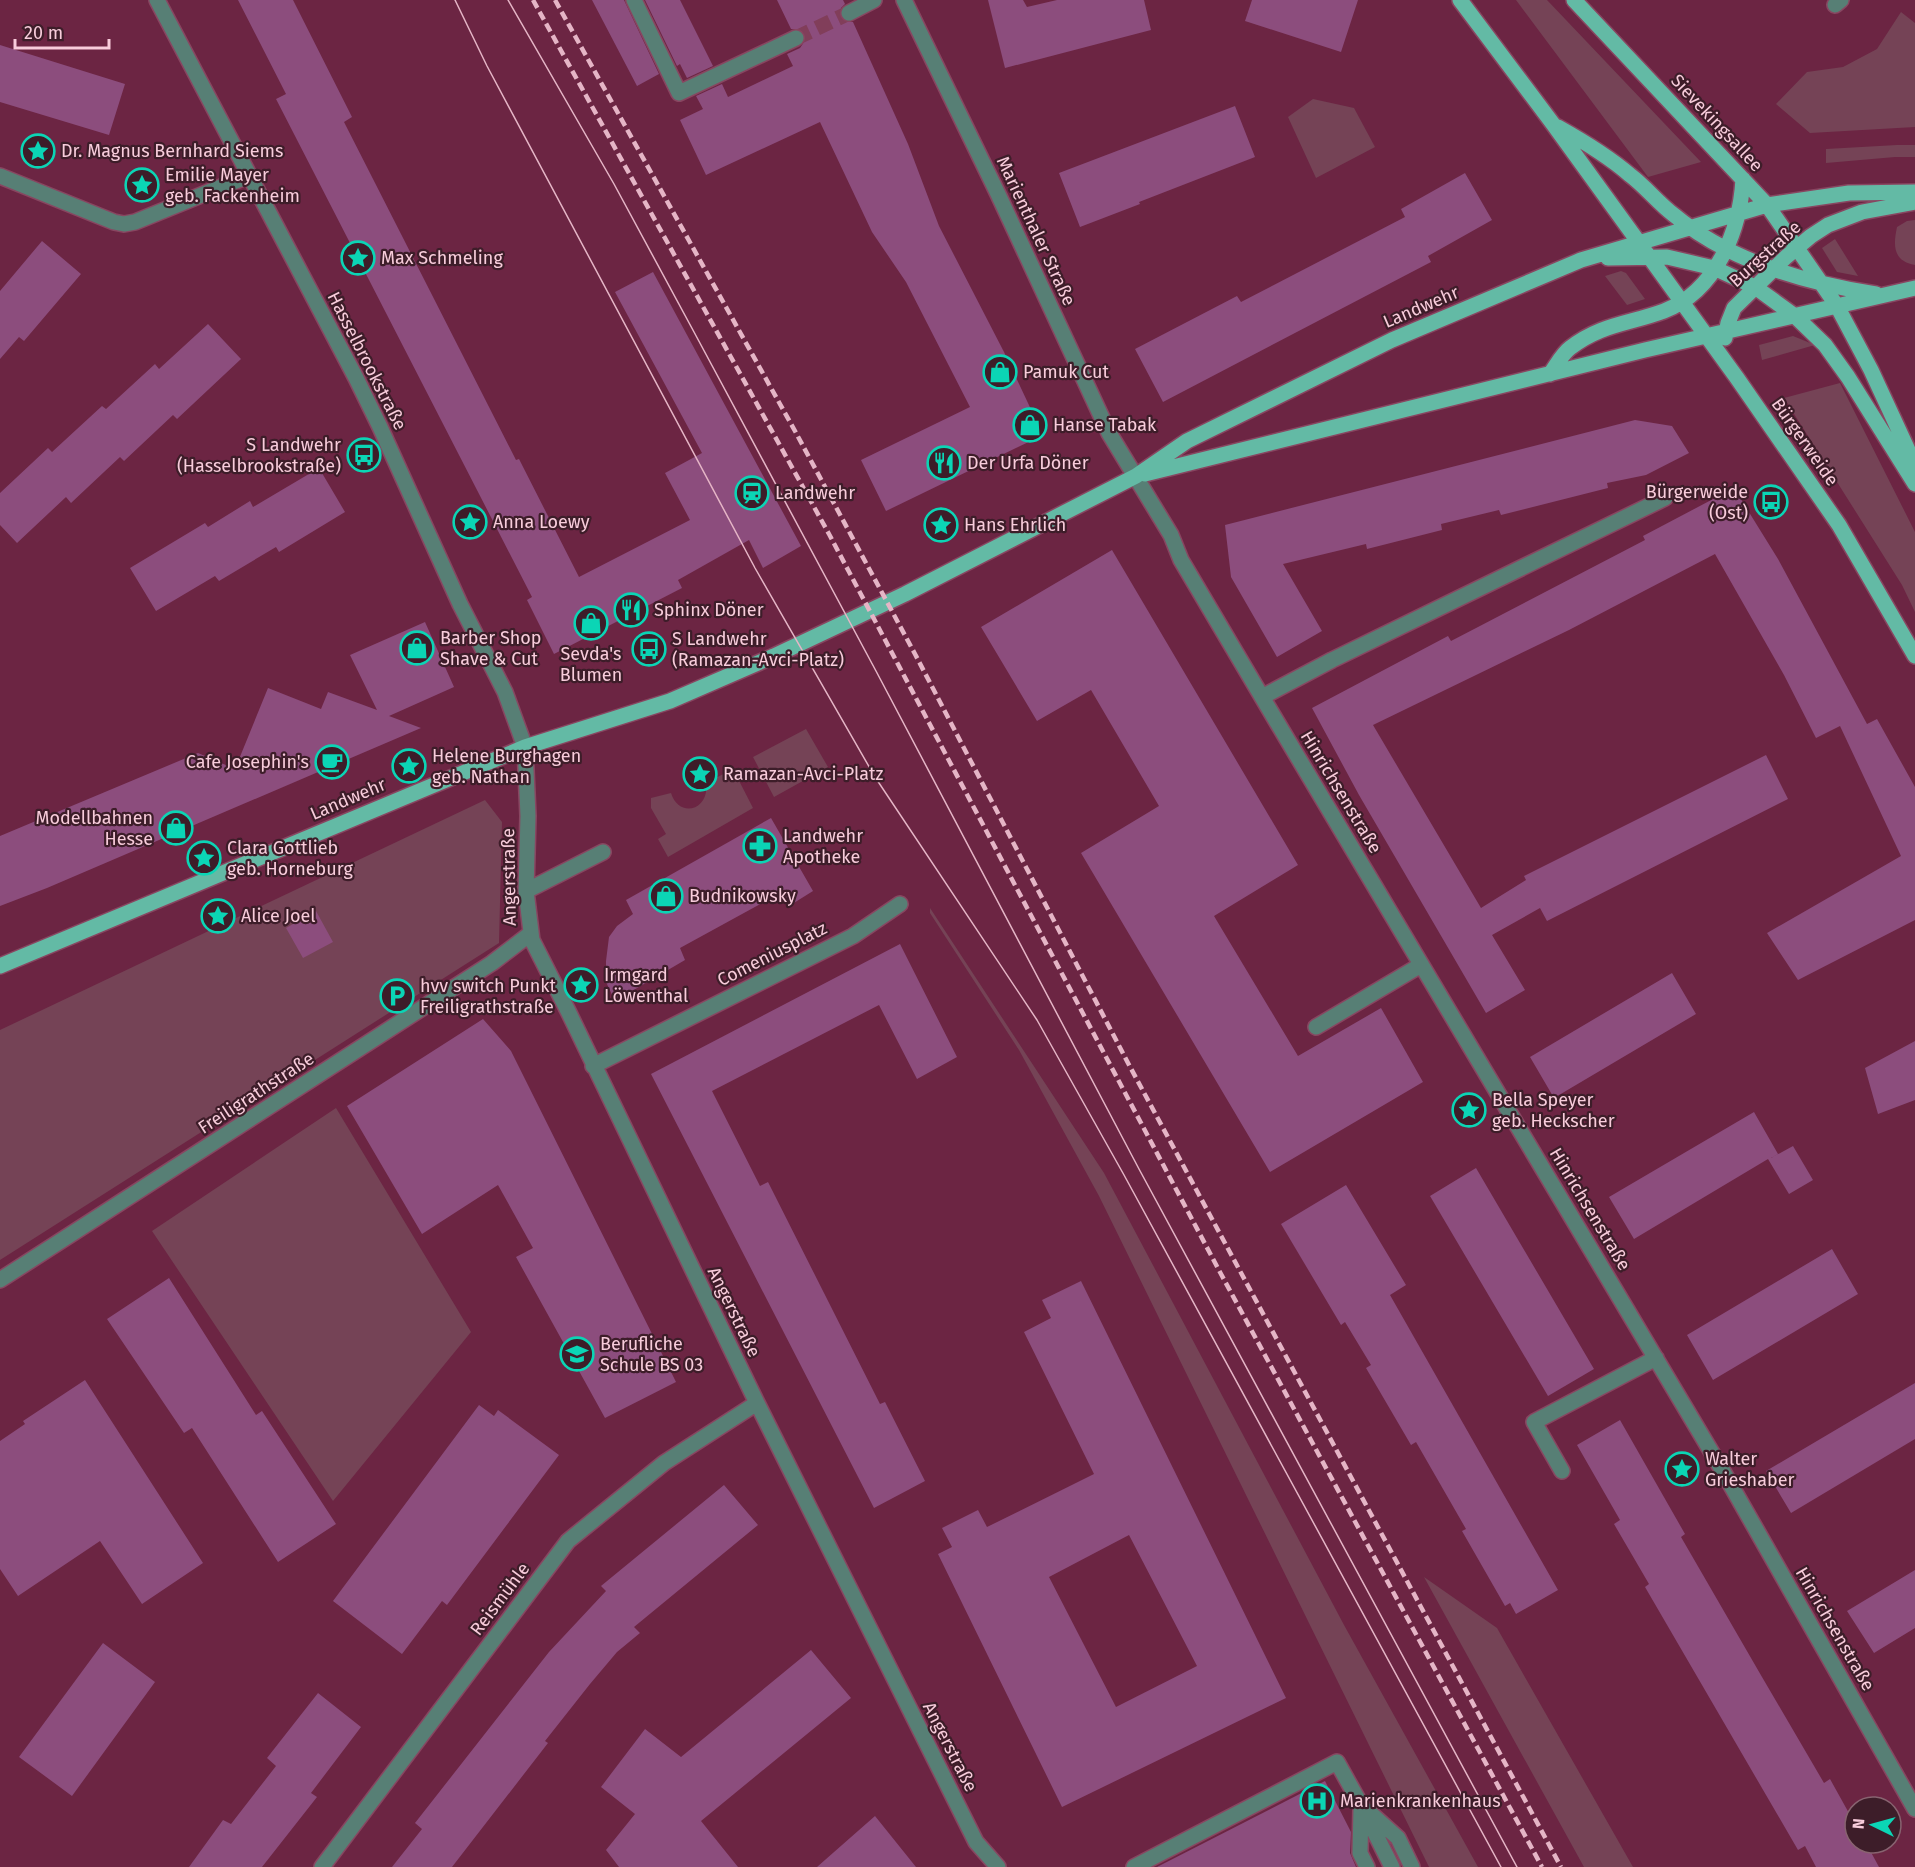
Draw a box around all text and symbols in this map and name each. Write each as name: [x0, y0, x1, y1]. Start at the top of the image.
scale bar: [15, 12, 110, 50]
text: 20 m: [24, 22, 63, 44]
street label: Sievekingsallee: [1666, 70, 1768, 176]
place icon: Dr. Magnus Bernhard Siems: [20, 133, 56, 169]
place label: Dr. Magnus Bernhard Siems: [61, 140, 283, 162]
street label: Marienthaler Straße: [992, 153, 1080, 309]
place label: Emilie Mayer geb. Fackenheim: [165, 164, 300, 207]
place icon: Emilie Mayer geb. Fackenheim: [124, 167, 160, 203]
street label: Burgstraße: [1725, 216, 1805, 292]
place icon: Max Schmeling: [340, 240, 376, 276]
place label: Max Schmeling: [381, 247, 503, 269]
street label: Landwehr: [1380, 281, 1462, 333]
street label: Hasselbrookstraße: [323, 288, 411, 434]
shop icon: Pamuk Cut: [982, 354, 1018, 390]
place label: Pamuk Cut: [1023, 361, 1109, 383]
street label: Bürgerweide: [1767, 394, 1843, 490]
shop icon: Hanse Tabak: [1012, 407, 1048, 443]
place label: Hanse Tabak: [1053, 414, 1157, 436]
place label: S Landwehr (Hasselbrookstraße): [177, 434, 341, 477]
bus stop icon: S Landwehr (Hasselbrookstraße): [346, 437, 382, 473]
restaurant icon: Der Urfa Döner: [926, 445, 962, 481]
place label: Der Urfa Döner: [967, 452, 1089, 474]
station icon: Landwehr: [734, 475, 770, 511]
place label: Bürgerweide (Ost): [1646, 481, 1748, 524]
place label: Landwehr: [775, 482, 855, 504]
bus stop icon: Bürgerweide (Ost): [1753, 484, 1789, 520]
place icon: Anna Loewy: [452, 504, 488, 540]
place icon: Hans Ehrlich: [923, 507, 959, 543]
place label: Anna Loewy: [493, 511, 590, 533]
place label: Hans Ehrlich: [964, 514, 1066, 536]
restaurant icon: Sphinx Döner: [613, 592, 649, 628]
place label: Sphinx Döner: [654, 599, 764, 621]
shop icon: Sevda's Blumen: [573, 605, 609, 641]
place label: Barber Shop Shave & Cut: [440, 627, 541, 670]
place label: S Landwehr (Ramazan-Avci-Platz): [672, 628, 844, 671]
shop icon: Barber Shop Shave & Cut: [399, 630, 435, 666]
bus stop icon: S Landwehr (Ramazan-Avci-Platz): [631, 631, 667, 667]
place label: Sevda's Blumen: [560, 643, 622, 686]
street label: Hinrichsenstraße: [1296, 727, 1386, 857]
cafe icon: Cafe Josephin's: [314, 744, 350, 780]
place label: Helene Burghagen geb. Nathan: [432, 745, 581, 788]
place icon: Helene Burghagen geb. Nathan: [391, 748, 427, 784]
place label: Cafe Josephin's: [186, 751, 309, 773]
place icon: Ramazan-Avci-Platz: [682, 756, 718, 792]
place label: Ramazan-Avci-Platz: [723, 763, 884, 785]
street label: Landwehr: [307, 773, 389, 825]
place label: Modellbahnen Hesse: [36, 807, 153, 850]
shop icon: Modellbahnen Hesse: [158, 810, 194, 846]
place label: Landwehr Apotheke: [783, 825, 863, 868]
street label: Angerstraße: [497, 828, 521, 926]
pharmacy icon: Landwehr Apotheke: [742, 828, 778, 864]
place label: Clara Gottlieb geb. Horneburg: [227, 837, 353, 880]
place icon: Clara Gottlieb geb. Horneburg: [186, 840, 222, 876]
shop icon: Budnikowsky: [648, 878, 684, 914]
place label: Budnikowsky: [689, 885, 796, 907]
place icon: Alice Joel: [200, 898, 236, 934]
place label: Alice Joel: [241, 905, 316, 927]
street label: Comeniusplatz: [714, 917, 831, 991]
place label: Irmgard Löwenthal: [604, 964, 688, 1007]
place icon: Irmgard Löwenthal: [563, 967, 599, 1003]
place label: hvv switch Punkt Freiligrathstraße: [420, 975, 557, 1018]
parking icon: hvv switch Punkt Freiligrathstraße: [379, 978, 415, 1014]
street label: Freiligrathstraße: [194, 1047, 318, 1139]
place label: Bella Speyer geb. Heckscher: [1492, 1089, 1615, 1132]
place icon: Bella Speyer geb. Heckscher: [1451, 1092, 1487, 1128]
street label: Hinrichsenstraße: [1545, 1144, 1635, 1274]
street label: Angerstraße: [703, 1263, 765, 1361]
place label: Berufliche Schule BS 03: [600, 1333, 703, 1376]
school or university icon: Berufliche Schule BS 03: [559, 1336, 595, 1372]
place label: Walter Grieshaber: [1705, 1448, 1794, 1491]
place icon: Walter Grieshaber: [1664, 1451, 1700, 1487]
street label: Reismühle: [466, 1558, 534, 1640]
street label: Hinrichsenstraße: [1791, 1563, 1879, 1695]
street label: Angerstraße: [918, 1698, 982, 1796]
hospital icon: Marienkrankenhaus: [1299, 1783, 1335, 1819]
place label: Marienkrankenhaus: [1340, 1790, 1501, 1812]
north arrow: [1843, 1795, 1903, 1855]
text: N: [1849, 1818, 1868, 1830]

